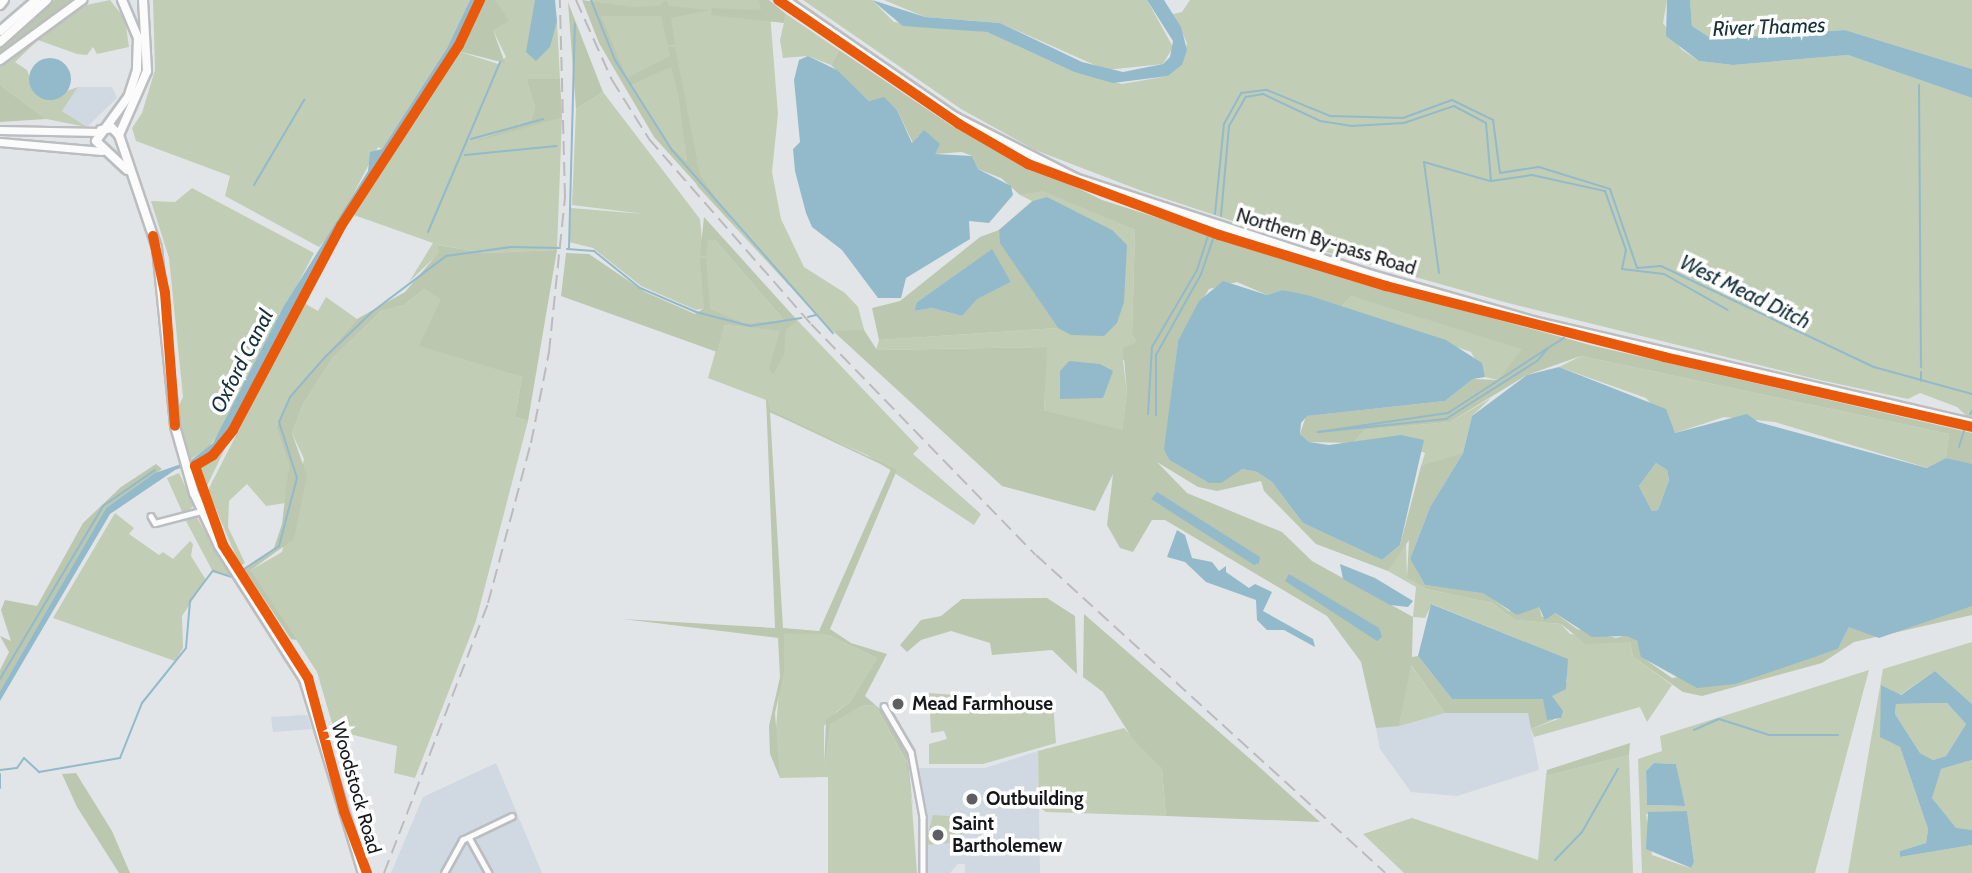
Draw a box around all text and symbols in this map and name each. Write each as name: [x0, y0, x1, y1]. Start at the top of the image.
water label: River Thames: [1712, 12, 1826, 42]
street label: Northern By-pass Road: [1234, 204, 1418, 280]
water label: West Mead Ditch: [1676, 250, 1814, 334]
water label: Oxford Canal: [205, 305, 279, 417]
place label: Mead Farmhouse: [912, 693, 1053, 715]
marker: Mead Farmhouse: [890, 696, 906, 712]
street label: Woodstock Road: [326, 720, 386, 856]
place label: Outbuilding: [986, 788, 1084, 810]
marker: Outbuilding: [964, 791, 980, 807]
place label: Saint Bartholemew: [952, 813, 1062, 857]
marker: Saint Bartholemew: [930, 827, 946, 843]

